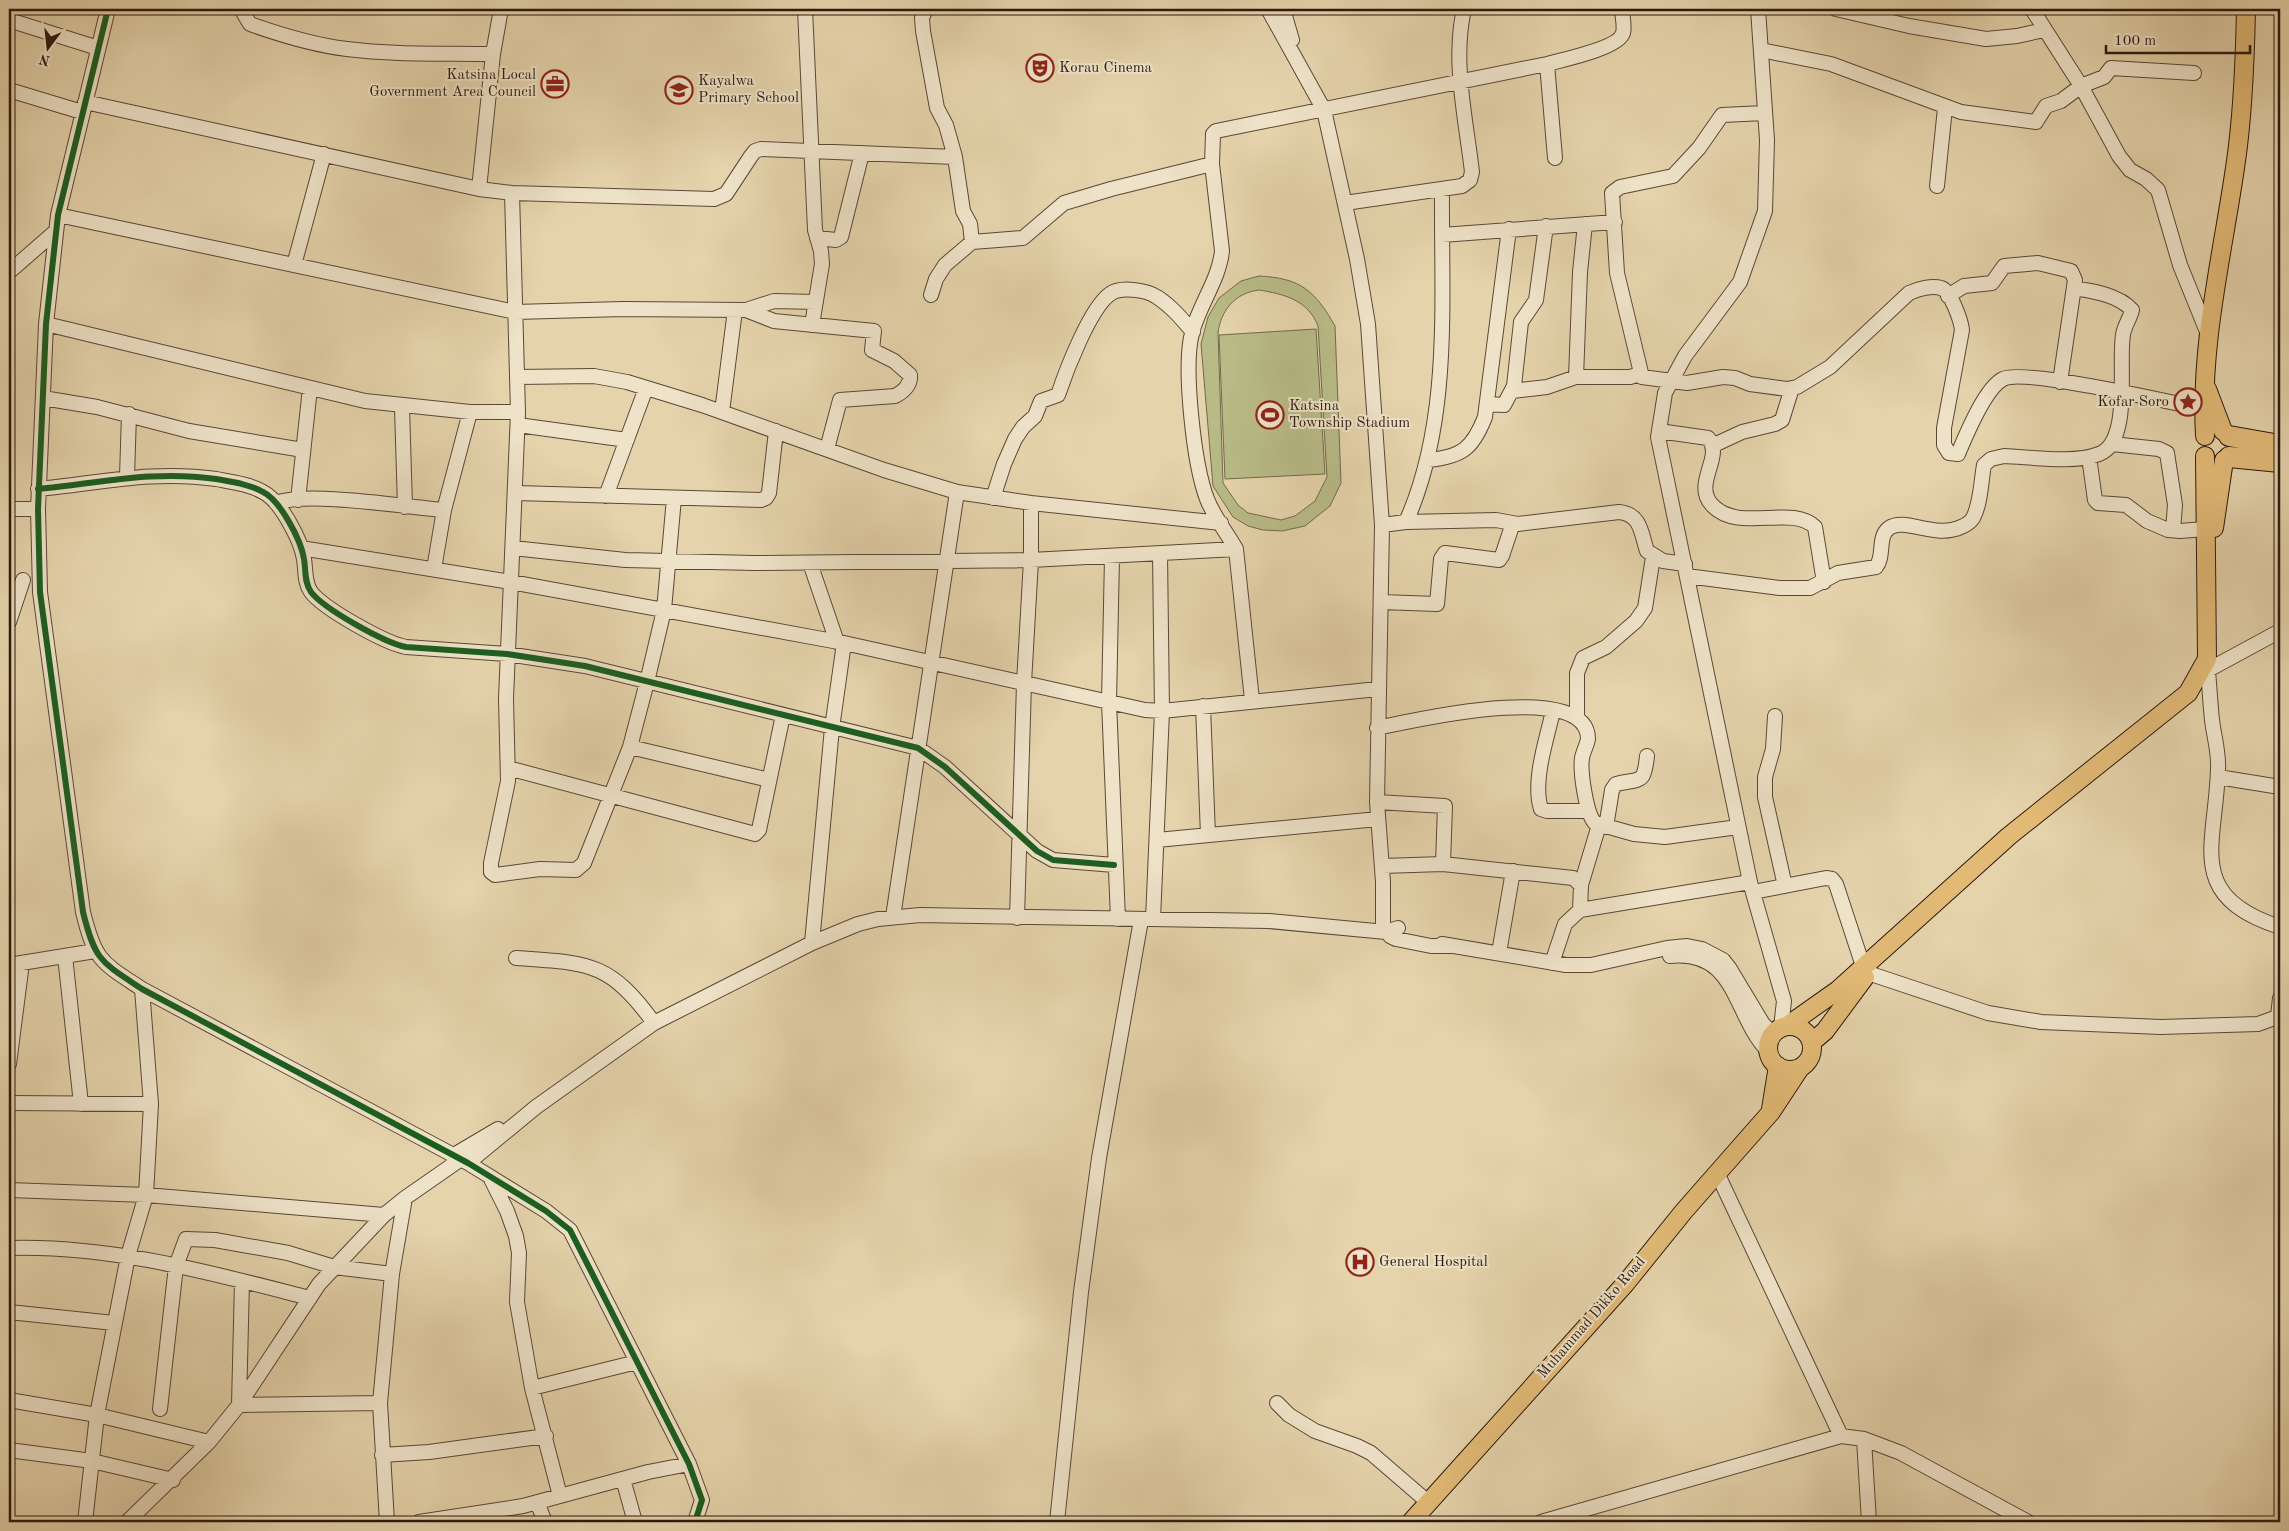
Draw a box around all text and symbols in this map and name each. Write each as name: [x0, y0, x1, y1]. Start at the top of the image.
north arrow: [22, 22, 72, 72]
scale bar: [2106, 22, 2250, 54]
text: 100 m: [2114, 34, 2156, 49]
text: N: [38, 51, 52, 68]
theatre icon: Korau Cinema: [1025, 53, 1055, 83]
place label: Korau Cinema: [1059, 61, 1153, 76]
place label: Katsina Local Government Area Council: [369, 68, 536, 100]
office icon: Katsina Local Government Area Council: [540, 69, 570, 99]
place label: Kayalwa Primary School: [698, 74, 799, 106]
school or university icon: Kayalwa Primary School: [664, 75, 694, 105]
place icon: Kofar Soro: [2173, 387, 2203, 417]
place label: Kofar Soro: [2097, 395, 2169, 410]
place label: Katsina Township Stadium: [1289, 399, 1410, 431]
sports icon: Katsina Township Stadium: [1255, 400, 1285, 430]
hospital icon: General Hospital: [1345, 1247, 1375, 1277]
street label: Muhammad Dikko Road: [1535, 1254, 1649, 1382]
place label: General Hospital: [1379, 1255, 1488, 1270]

